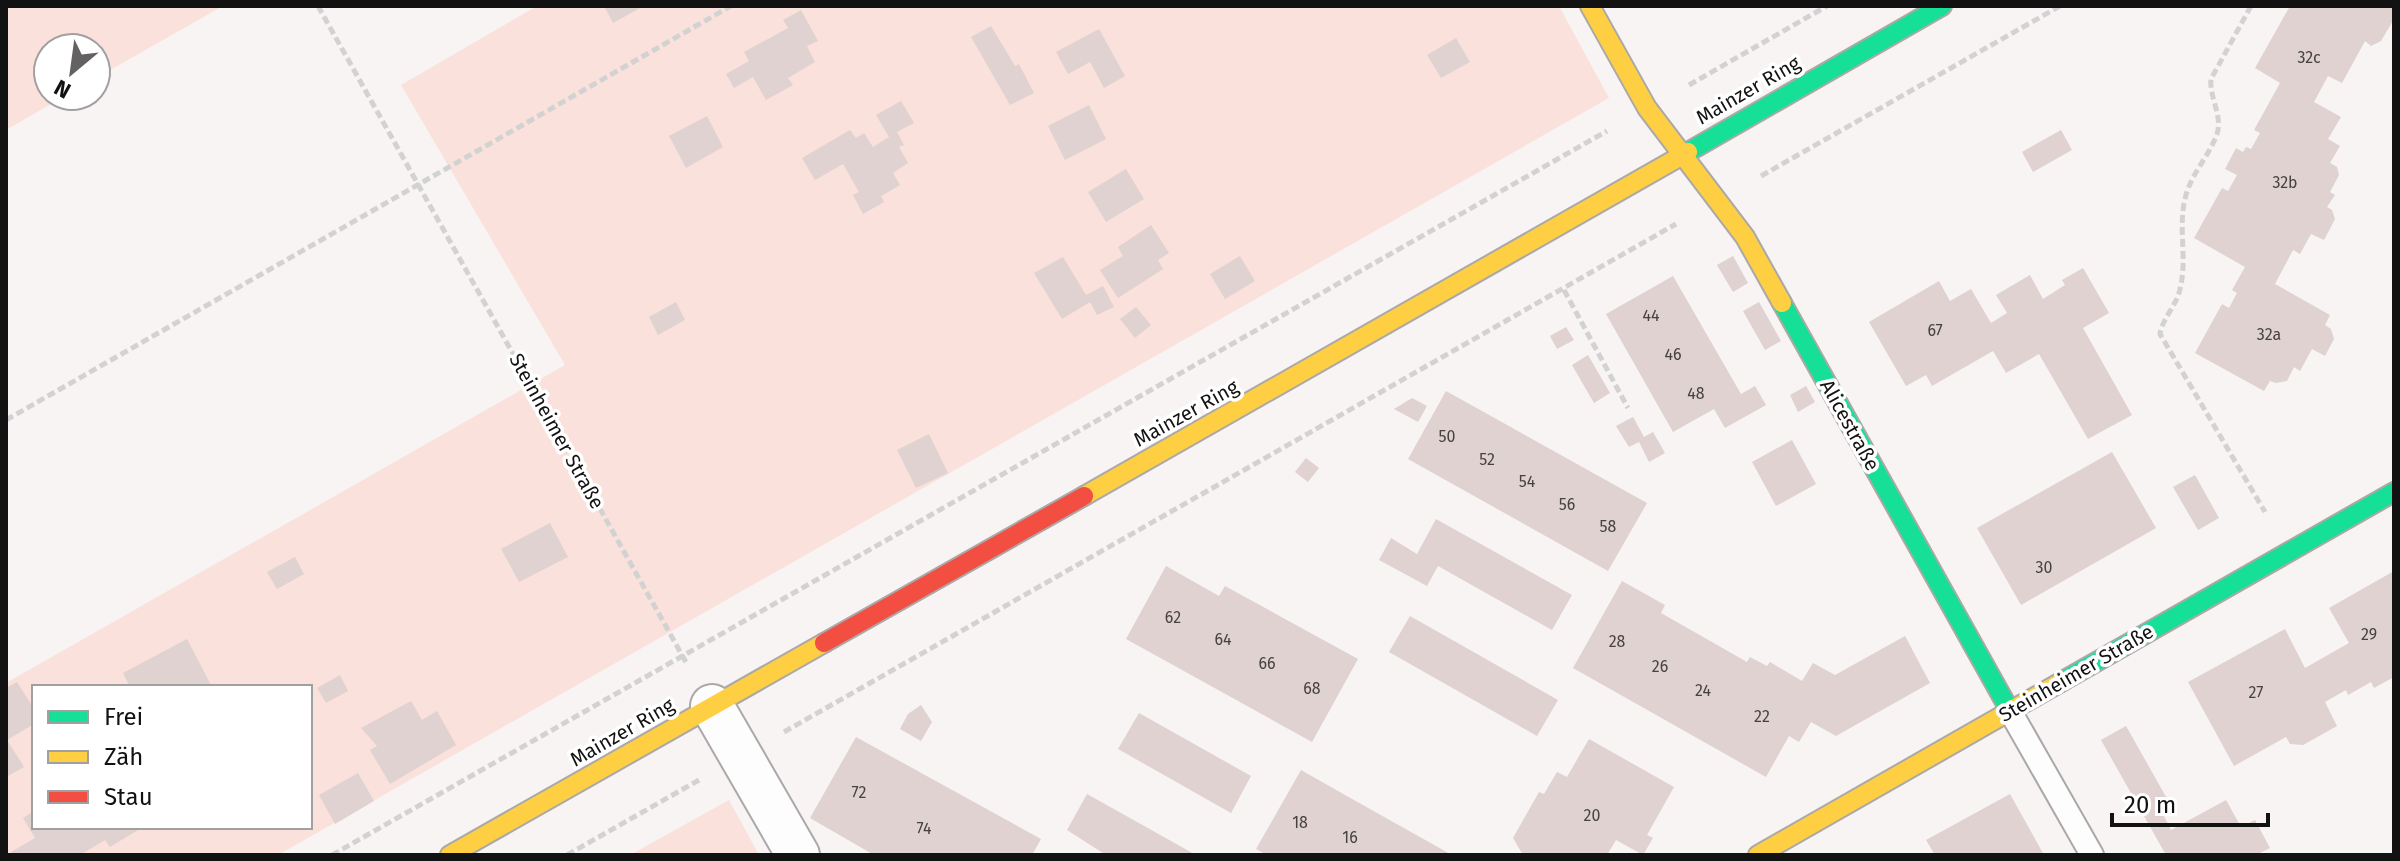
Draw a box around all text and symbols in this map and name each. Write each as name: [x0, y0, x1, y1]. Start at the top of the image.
north arrow: [32, 32, 112, 112]
house number: 32c: [2297, 48, 2321, 67]
street label: Mainzer Ring: [1692, 50, 1805, 129]
text: N: [50, 74, 75, 104]
house number: 32b: [2272, 173, 2298, 192]
house number: 44: [1642, 306, 1660, 325]
house number: 67: [1927, 321, 1943, 340]
house number: 32a: [2257, 325, 2281, 344]
house number: 46: [1664, 345, 1682, 364]
street label: Steinheimer Straße: [504, 349, 610, 513]
street label: Mainzer Ring: [1129, 374, 1243, 452]
street label: Alicestraße: [1815, 375, 1885, 475]
house number: 48: [1687, 384, 1705, 403]
house number: 50: [1439, 427, 1456, 446]
house number: 52: [1479, 450, 1495, 469]
house number: 54: [1519, 472, 1536, 491]
house number: 56: [1559, 495, 1575, 514]
house number: 58: [1600, 517, 1617, 536]
house number: 30: [2036, 558, 2053, 577]
house number: 62: [1165, 608, 1181, 627]
street label: Steinheimer Straße: [1995, 619, 2157, 727]
house number: 29: [2361, 625, 2377, 644]
house number: 64: [1214, 630, 1232, 649]
house number: 28: [1609, 632, 1626, 651]
house number: 66: [1258, 654, 1276, 673]
house number: 26: [1652, 657, 1668, 676]
house number: 68: [1303, 679, 1321, 698]
house number: 24: [1695, 681, 1711, 700]
house number: 27: [2249, 683, 2263, 702]
legend: [32, 685, 312, 829]
street label: Mainzer Ring: [566, 692, 679, 771]
text: Frei: [104, 703, 143, 731]
house number: 22: [1754, 707, 1770, 726]
text: Zäh: [104, 743, 143, 771]
scale bar: [2112, 777, 2268, 827]
text: Stau: [104, 783, 153, 811]
house number: 72: [852, 783, 866, 802]
text: 20 m: [2124, 791, 2176, 819]
house number: 20: [1584, 806, 1600, 825]
house number: 18: [1292, 813, 1308, 832]
house number: 74: [917, 819, 932, 838]
house number: 16: [1342, 828, 1358, 847]

